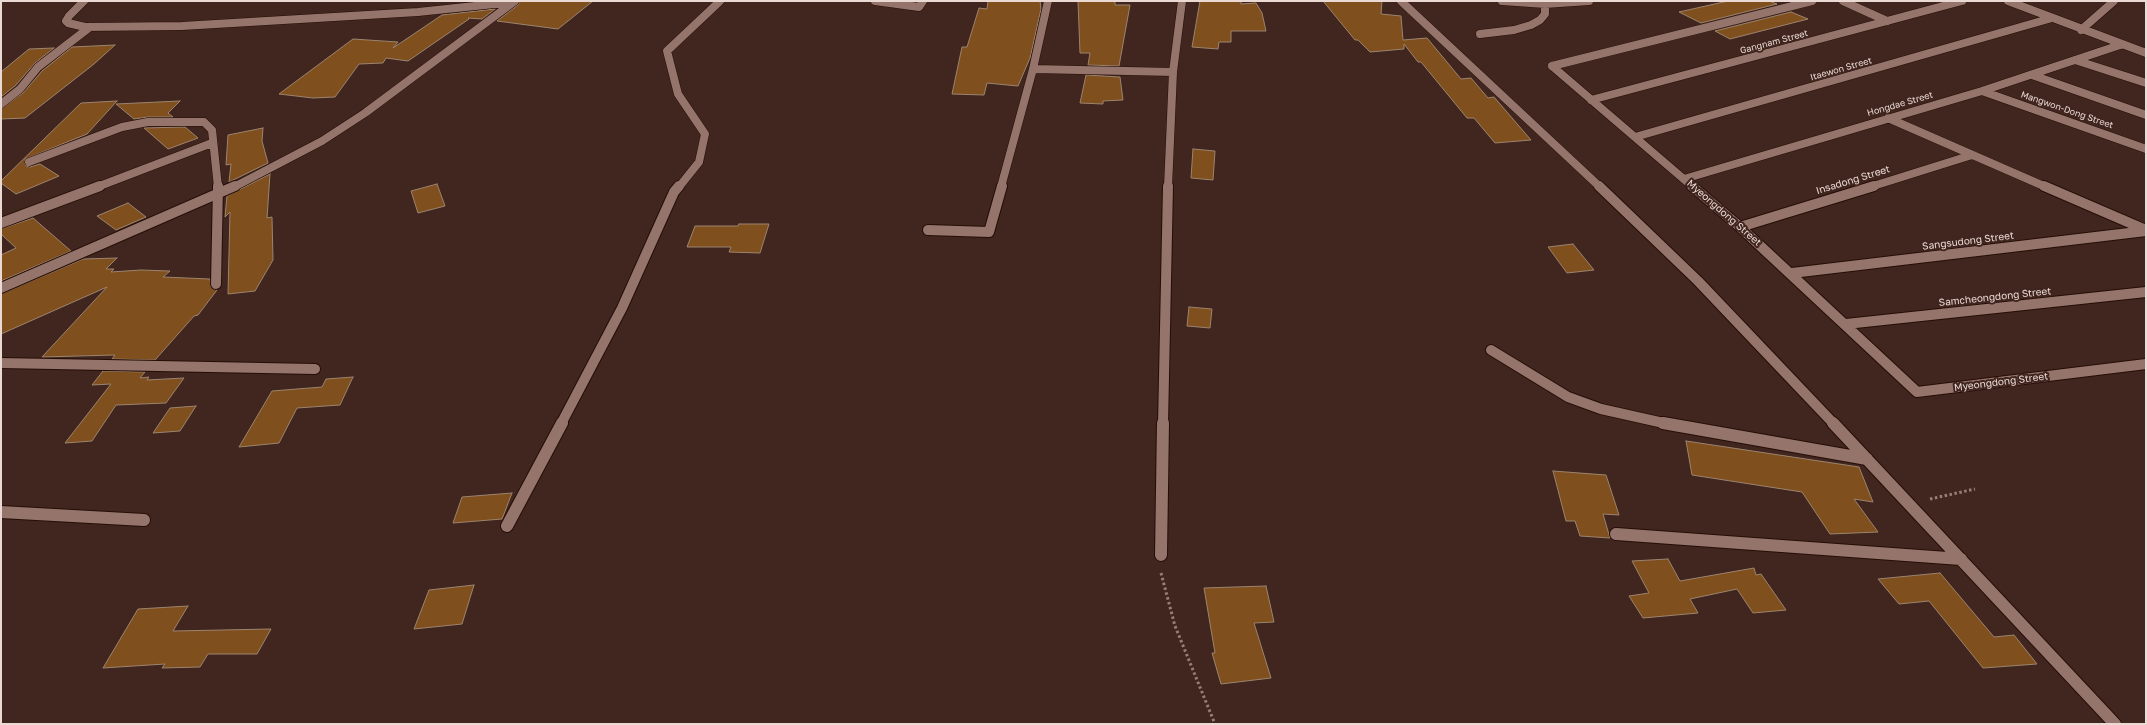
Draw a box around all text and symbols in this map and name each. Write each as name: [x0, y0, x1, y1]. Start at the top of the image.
street label: Gangnam Street: [1739, 28, 1809, 56]
street label: Itaewon Street: [1809, 55, 1873, 83]
street label: Hongdae Street: [1866, 89, 1934, 119]
street label: Mangwon-Dong Street: [2019, 89, 2115, 131]
street label: Insadong Street: [1815, 163, 1891, 197]
street label: Myeongdong Street: [1684, 177, 1764, 249]
street label: Sangsudong Street: [1921, 229, 2015, 253]
street label: Samcheongdong Street: [1938, 285, 2052, 309]
street label: Myeongdong Street: [1953, 370, 2049, 394]

